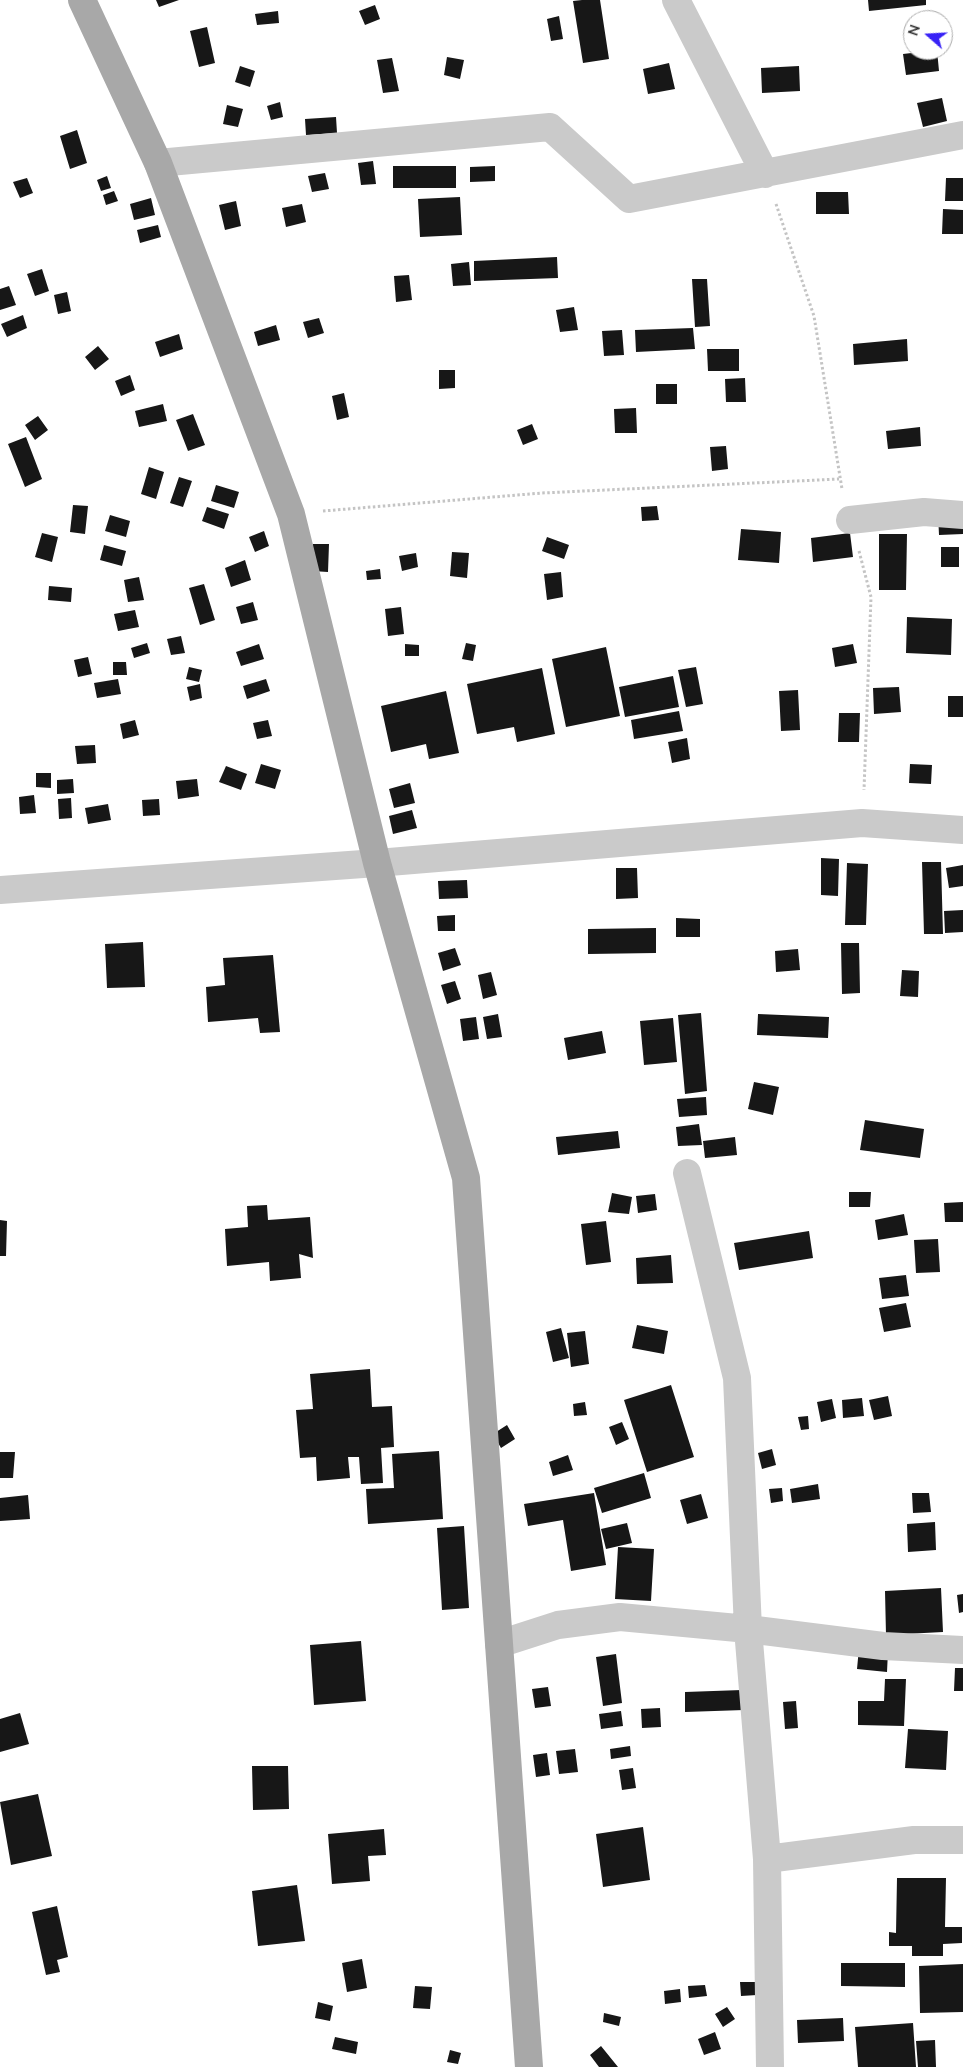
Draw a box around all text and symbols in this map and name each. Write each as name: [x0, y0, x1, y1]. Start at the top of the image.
north arrow: [903, 10, 953, 60]
text: N: [904, 22, 925, 38]

